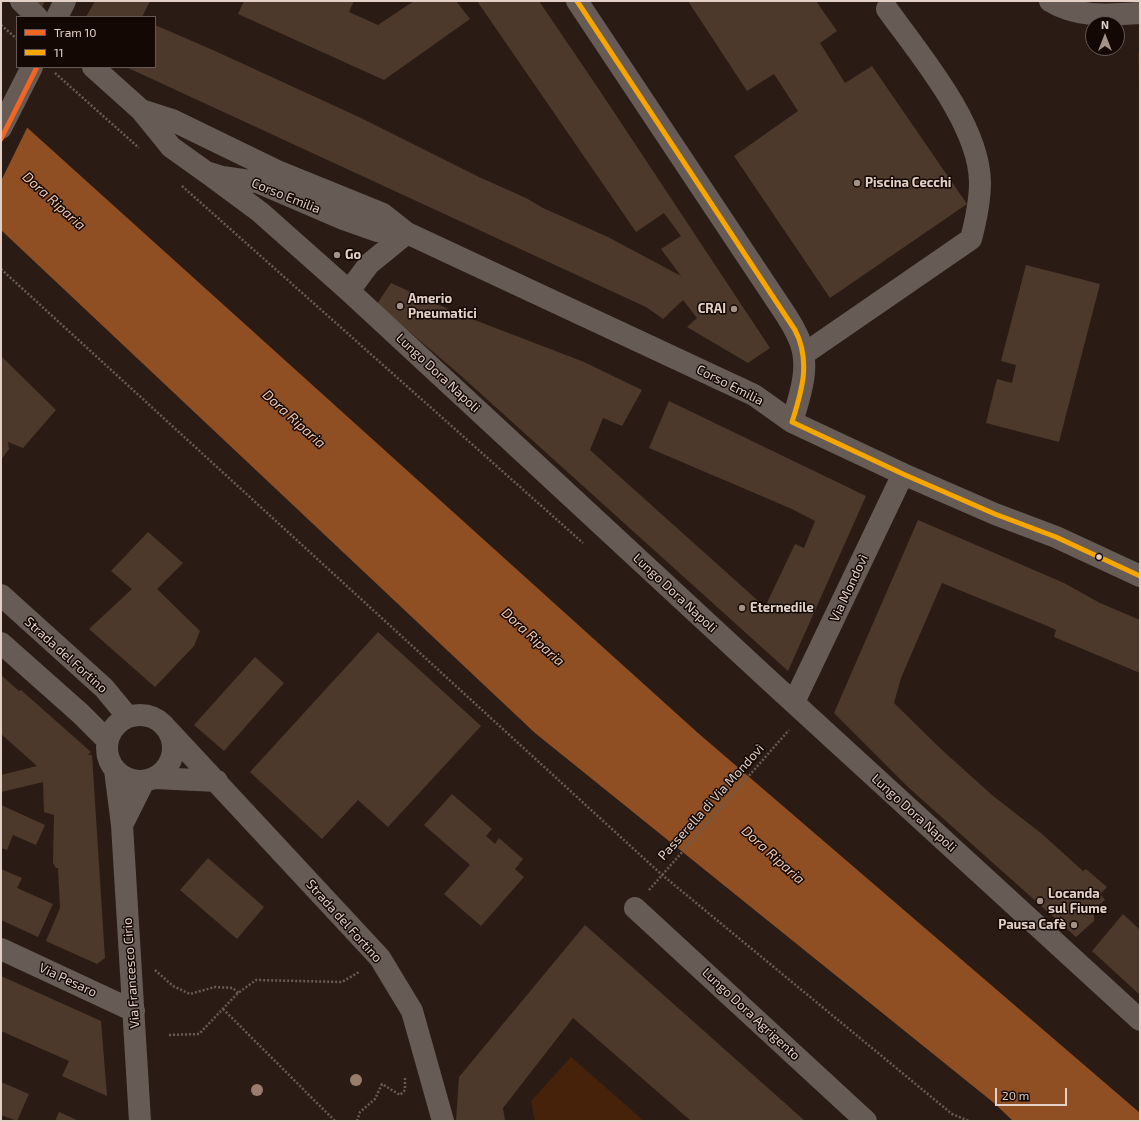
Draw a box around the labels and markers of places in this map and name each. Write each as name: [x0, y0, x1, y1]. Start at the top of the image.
place label: Piscina Cecchi: [865, 175, 951, 191]
marker: Piscina Cecchi: [852, 178, 862, 188]
place label: Go: [345, 247, 361, 263]
marker: Go: [332, 250, 342, 260]
place label: Amerio Pneumatici: [408, 291, 477, 322]
marker: Amerio Pneumatici: [395, 301, 405, 311]
place label: CRAI: [698, 301, 726, 317]
marker: CRAI: [729, 304, 739, 314]
unlabelled marker: [1094, 552, 1104, 562]
place label: Eternedile: [750, 600, 814, 616]
marker: Eternedile: [737, 603, 747, 613]
place label: Locanda sul Fiume: [1048, 886, 1107, 917]
marker: Locanda sul Fiume: [1035, 896, 1045, 906]
place label: Pausa Cafè: [998, 917, 1066, 933]
marker: Pausa Cafè: [1069, 920, 1079, 930]

